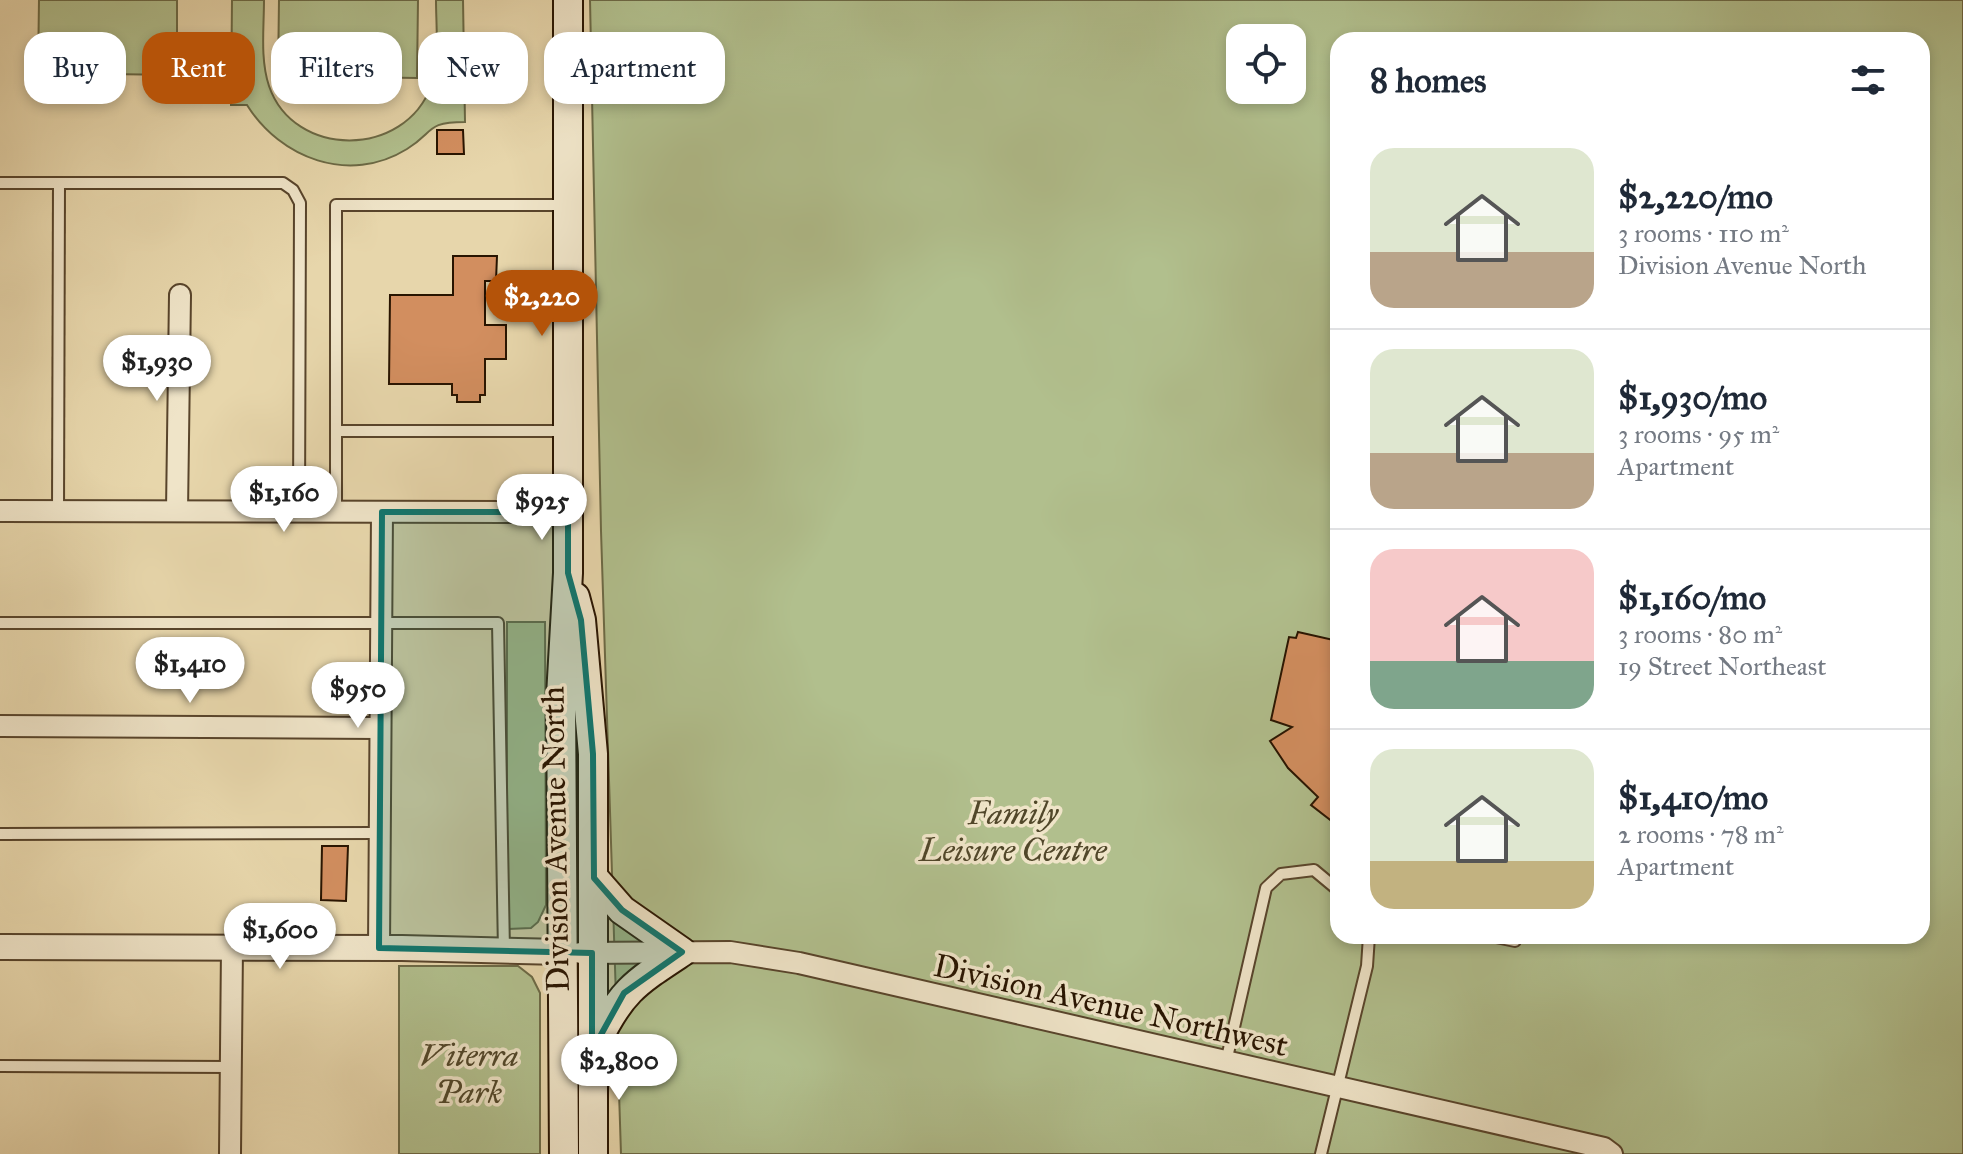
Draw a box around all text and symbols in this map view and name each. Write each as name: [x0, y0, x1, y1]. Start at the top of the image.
map controls: [1226, 24, 1306, 104]
button: locate: [1226, 24, 1306, 104]
chip: Buy: [24, 32, 126, 104]
chip: Rent: [142, 32, 255, 104]
chip: Filters: [271, 32, 402, 104]
chip: New: [418, 32, 528, 104]
chip: Apartment: [544, 32, 725, 104]
icon: filters: [1846, 58, 1890, 102]
text: 8 homes: [1370, 60, 1486, 101]
text: $2,220/mo: [1618, 176, 1773, 217]
icon: home: [1434, 180, 1530, 276]
text: 3 rooms · 110 m²: [1618, 217, 1789, 249]
text: Division Avenue North: [1618, 249, 1866, 281]
pin: $2,220: [477, 270, 607, 338]
text: $2,220: [504, 280, 580, 312]
pin: $1,930: [92, 335, 222, 403]
text: $1,930: [121, 345, 193, 377]
text: $1,930/mo: [1618, 377, 1767, 418]
icon: home: [1434, 381, 1530, 477]
text: 3 rooms · 95 m²: [1618, 418, 1779, 450]
text: Apartment: [1618, 450, 1734, 482]
pin: $1,160: [219, 466, 349, 534]
pin: $925: [495, 474, 589, 542]
text: $1,160: [248, 476, 320, 508]
text: $925: [515, 484, 569, 516]
text: $1,160/mo: [1618, 577, 1766, 618]
icon: home: [1434, 581, 1530, 677]
text: 3 rooms · 80 m²: [1618, 618, 1782, 650]
pin: $1,410: [125, 637, 255, 705]
text: $1,410: [154, 647, 226, 679]
text: 19 Street Northeast: [1618, 650, 1826, 682]
pin: $950: [311, 662, 405, 730]
text: $950: [330, 672, 386, 704]
street label: Division Avenue North: [533, 686, 578, 992]
text: $1,410/mo: [1618, 777, 1768, 818]
icon: home: [1434, 781, 1530, 877]
park label: Family Leisure Centre: [917, 794, 1108, 870]
text: 2 rooms · 78 m²: [1618, 818, 1783, 850]
text: Apartment: [1618, 850, 1734, 882]
pin: $1,600: [215, 903, 345, 971]
text: $1,600: [242, 913, 318, 945]
street label: Division Avenue Northwest: [930, 946, 1292, 1065]
pin: $2,800: [554, 1034, 684, 1102]
park label: Viterra Park: [420, 1036, 518, 1112]
text: $2,800: [579, 1044, 659, 1076]

